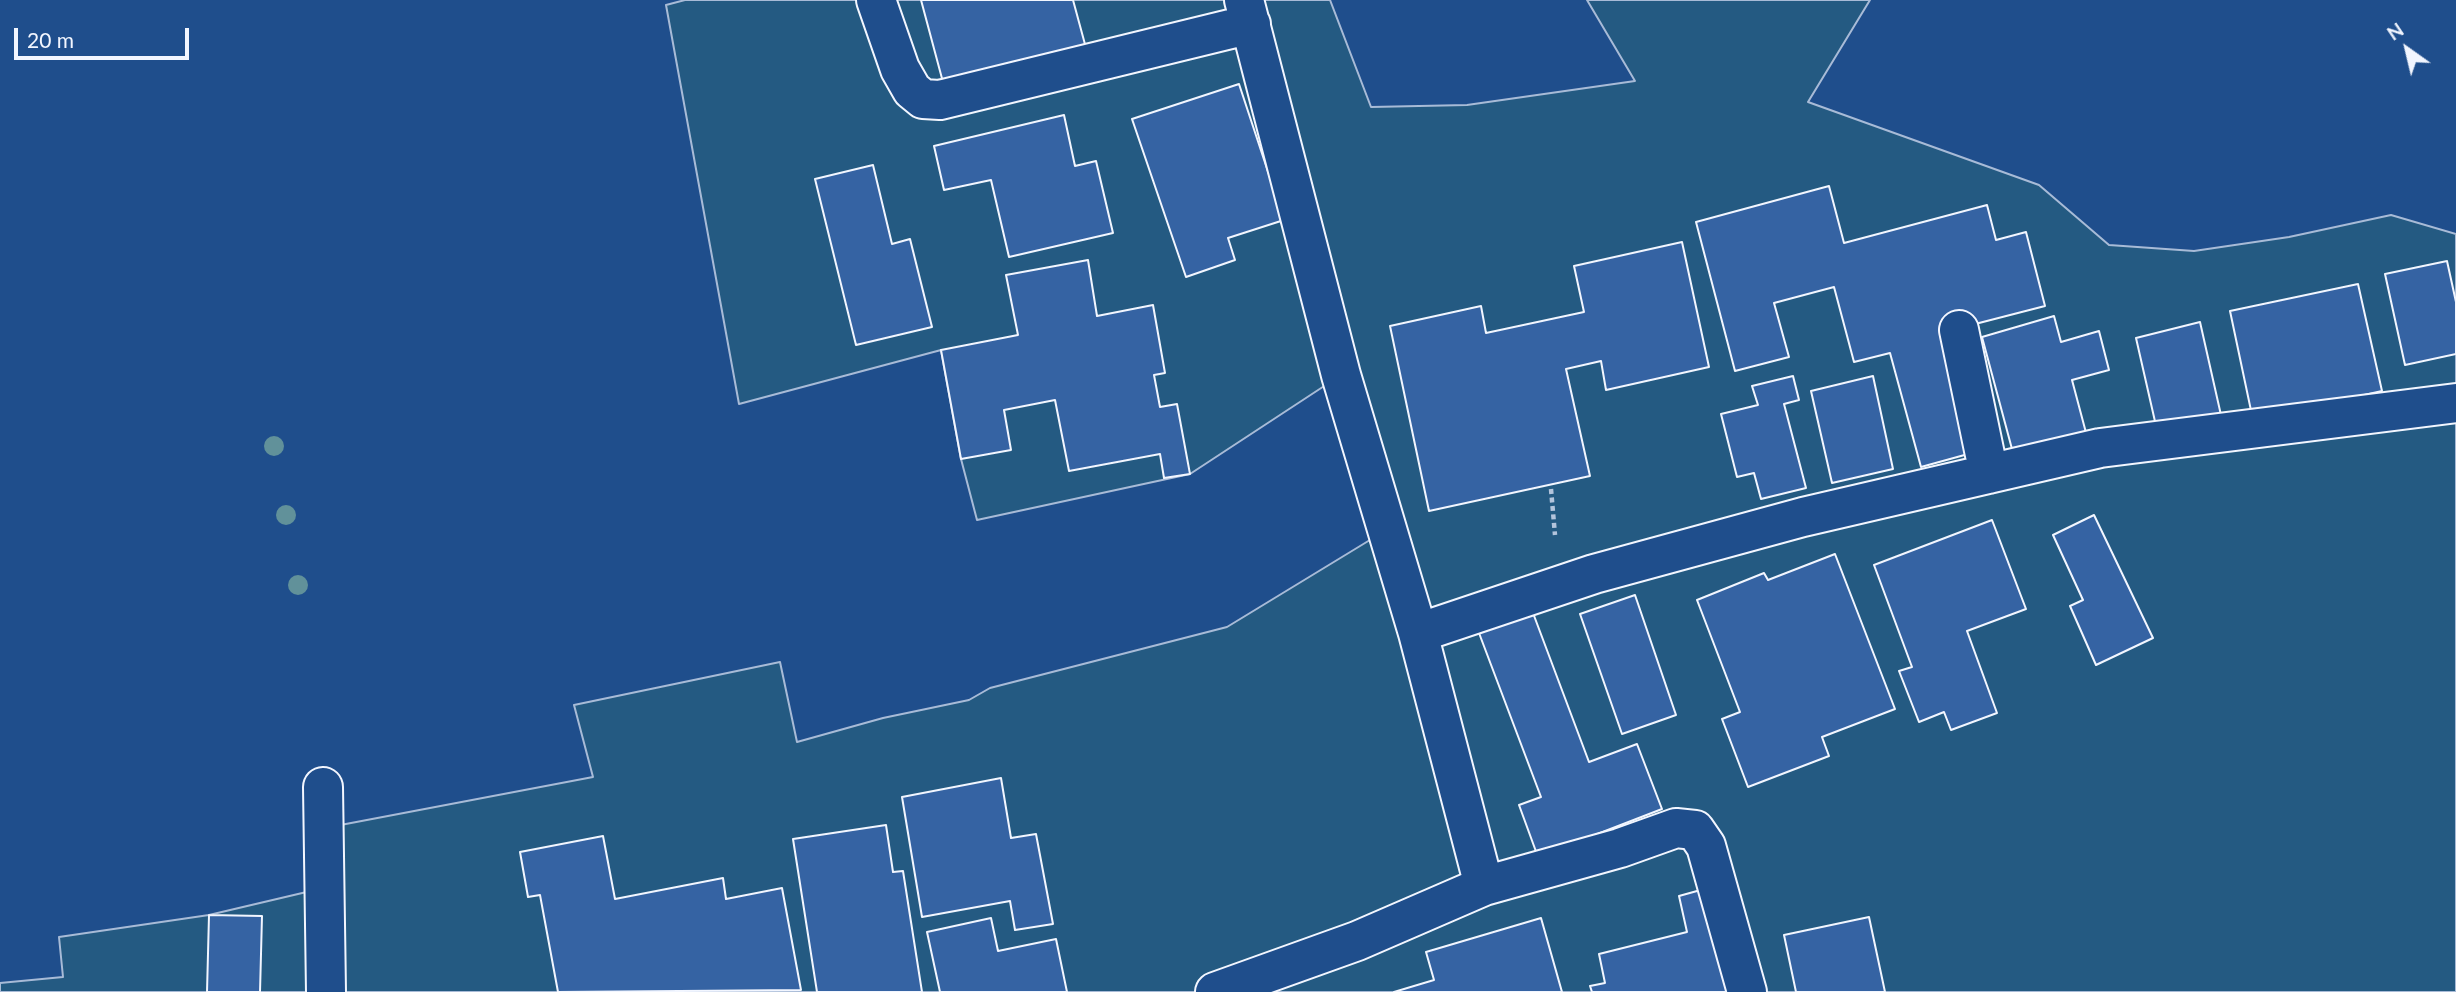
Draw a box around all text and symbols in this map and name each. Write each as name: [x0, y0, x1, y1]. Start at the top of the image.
scale bar: [18, 14, 192, 58]
north arrow: [2372, 14, 2442, 84]
text: N: [2382, 18, 2407, 45]
text: 20 m: [27, 27, 74, 52]

